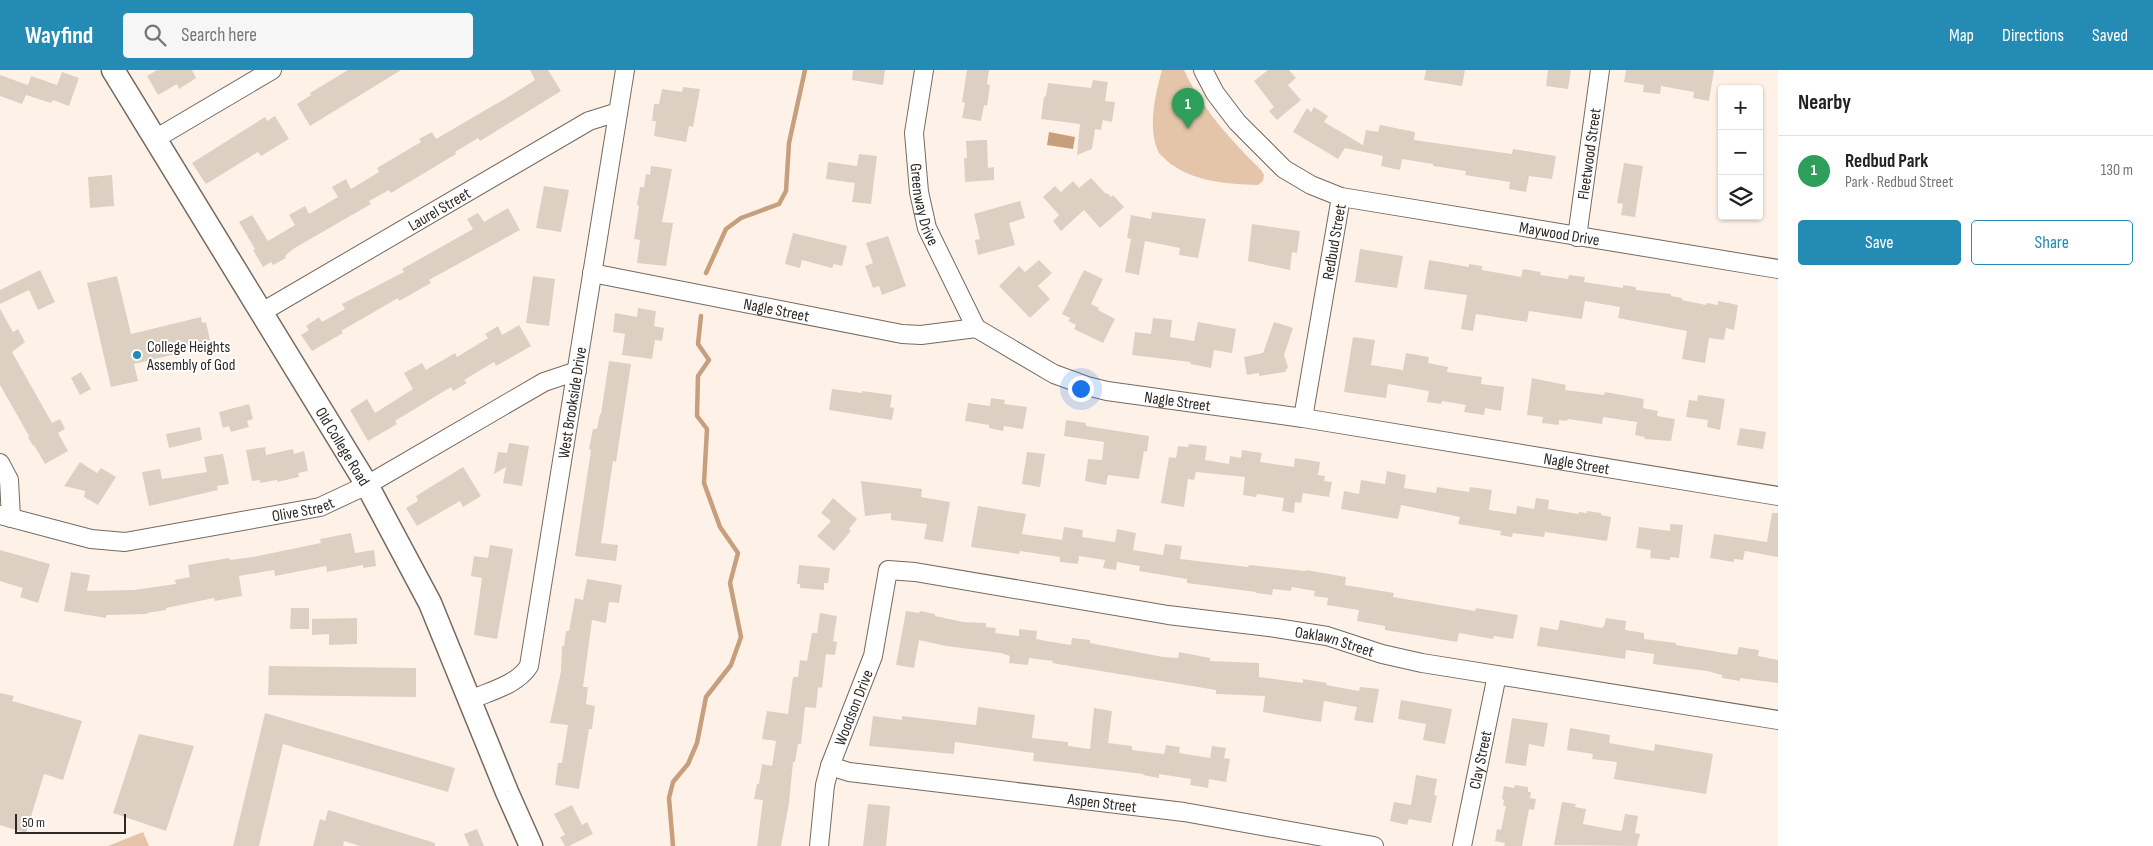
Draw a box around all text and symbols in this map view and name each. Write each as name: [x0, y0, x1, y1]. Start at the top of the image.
search box: [123, 13, 473, 58]
text: Wayfind: [25, 21, 93, 50]
icon: search: [141, 21, 169, 49]
text: Search here: [181, 24, 257, 47]
text: Map: [1949, 25, 1974, 46]
text: Directions: [2002, 25, 2064, 46]
text: Saved: [2092, 25, 2128, 46]
map controls: [1718, 85, 1763, 220]
button: +: [1718, 85, 1763, 130]
pin: 1: [1172, 88, 1204, 129]
text: Nearby: [1798, 90, 1851, 115]
street label: Fleetwood Street: [1574, 107, 1606, 201]
button: −: [1718, 130, 1763, 175]
text: Redbud Park: [1845, 150, 1928, 173]
text: 1: [1811, 161, 1817, 180]
text: 130 m: [2101, 161, 2133, 180]
street label: Greenway Drive: [906, 163, 942, 249]
text: Park · Redbud Street: [1845, 173, 1953, 192]
button: layers: [1718, 175, 1763, 220]
street label: Laurel Street: [405, 184, 474, 235]
street label: Redbud Street: [1319, 202, 1351, 281]
street label: Maywood Drive: [1518, 219, 1601, 250]
button: Save: [1798, 220, 1961, 265]
button: Share: [1971, 220, 2133, 265]
street label: Nagle Street: [742, 295, 811, 327]
place label: College Heights Assembly of God: [146, 338, 235, 375]
street label: West Brookside Drive: [555, 346, 591, 460]
marker: College Heights Assembly of God: [131, 349, 143, 361]
your location: [1068, 376, 1094, 402]
street label: Nagle Street: [1143, 388, 1212, 416]
street label: Old College Road: [311, 404, 373, 490]
street label: Nagle Street: [1542, 450, 1611, 479]
street label: Olive Street: [270, 494, 338, 526]
street label: Oaklawn Street: [1294, 623, 1376, 662]
street label: Woodson Drive: [831, 667, 878, 748]
street label: Clay Street: [1466, 729, 1496, 791]
street label: Aspen Street: [1066, 790, 1138, 817]
scale bar: [15, 811, 126, 834]
text: 50 m: [22, 814, 45, 831]

